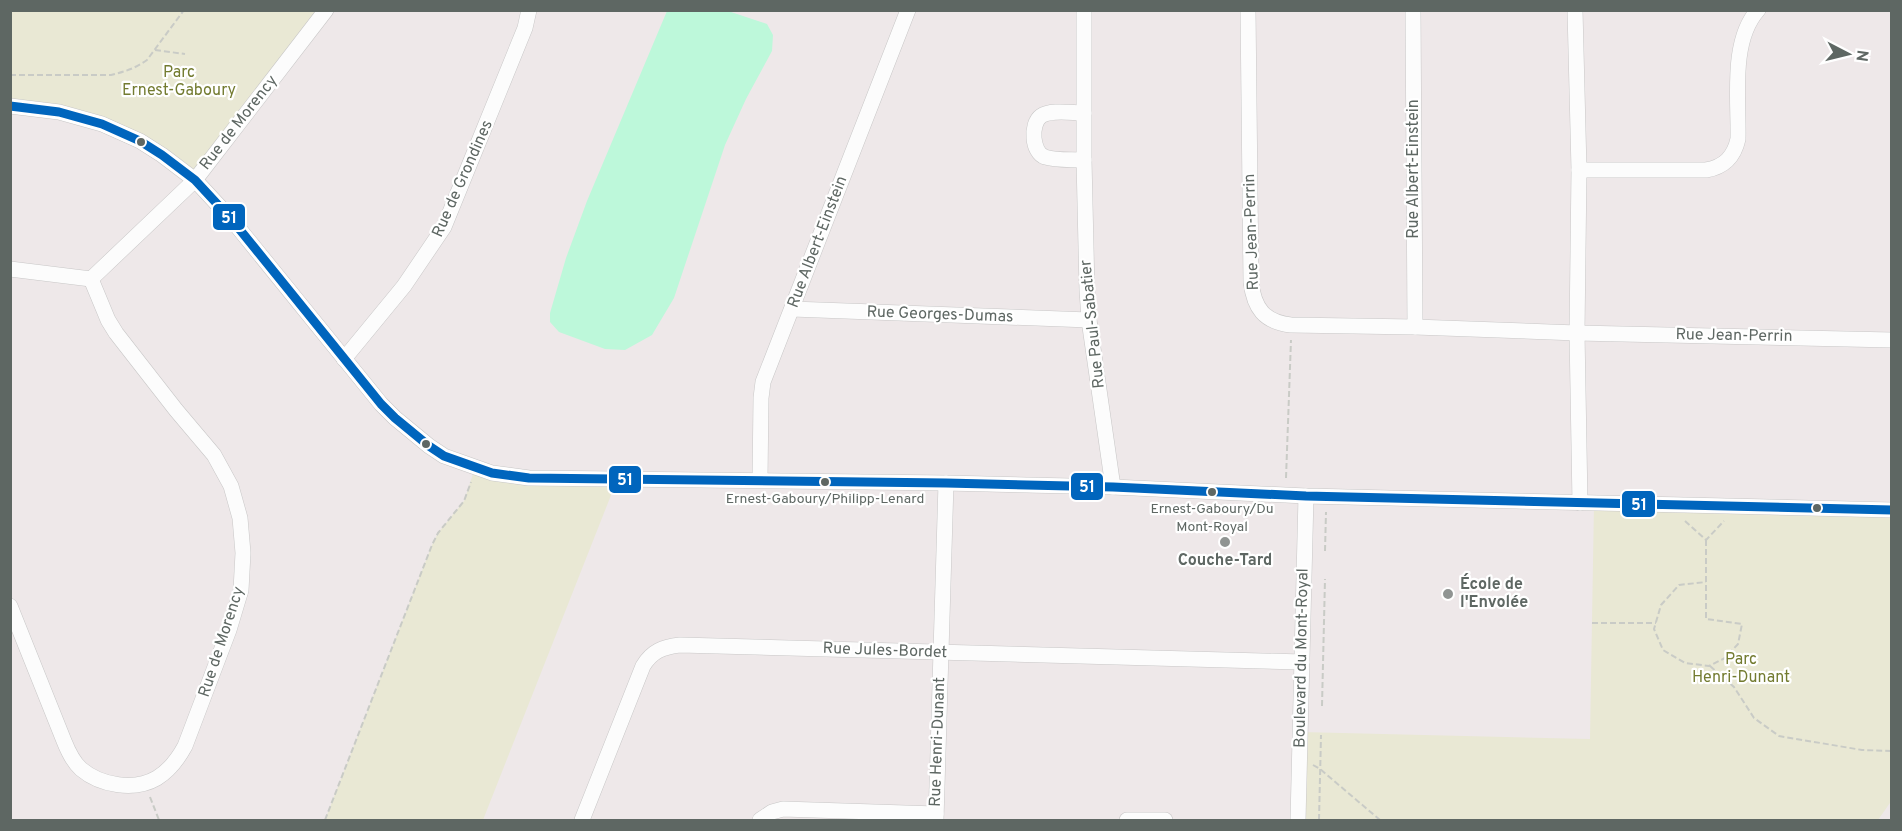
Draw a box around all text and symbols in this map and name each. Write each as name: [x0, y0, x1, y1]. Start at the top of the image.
north arrow: [1818, 24, 1878, 84]
text: N: [1850, 49, 1872, 63]
park label: Parc Ernest-Gaboury: [122, 63, 236, 101]
street label: Rue de Morency: [196, 71, 282, 175]
street label: Rue Albert-Einstein: [1404, 99, 1424, 239]
street label: Rue de Grondines: [428, 117, 498, 241]
unlabelled marker: [135, 136, 147, 148]
street label: Rue Albert-Einstein: [784, 173, 852, 311]
street label: Rue Jean-Perrin: [1240, 173, 1264, 291]
line badge: 51: [212, 203, 246, 231]
text: 51: [221, 209, 237, 229]
street label: Rue Paul-Sabatier: [1076, 259, 1110, 389]
street label: Rue Georges-Dumas: [866, 302, 1014, 328]
street label: Rue Jean-Perrin: [1675, 325, 1793, 347]
unlabelled marker: [420, 438, 432, 450]
line badge: 51: [608, 465, 642, 494]
text: 51: [617, 471, 633, 491]
line badge: 51: [1070, 472, 1104, 501]
marker: Ernest-Gaboury/Philipp-Lenard: [819, 476, 831, 488]
text: 51: [1079, 478, 1095, 498]
marker: Ernest-Gaboury/Du Mont-Royal: [1206, 486, 1218, 498]
line badge: 51: [1621, 490, 1656, 518]
place label: Ernest-Gaboury/Philipp-Lenard: [726, 491, 924, 508]
text: 51: [1631, 496, 1647, 516]
place label: Ernest-Gaboury/Du Mont-Royal: [1150, 501, 1274, 536]
unlabelled marker: [1811, 502, 1823, 514]
marker: Couche-Tard: [1218, 535, 1232, 549]
place label: Couche-Tard: [1178, 551, 1272, 571]
street label: Boulevard du Mont-Royal: [1290, 568, 1314, 748]
place label: École de l'Envolée: [1460, 573, 1528, 613]
street label: Rue de Morency: [195, 584, 249, 700]
marker: École de l'Envolée: [1441, 587, 1455, 601]
street label: Rue Jules-Bordet: [822, 639, 948, 663]
park label: Parc Henri-Dunant: [1692, 650, 1790, 688]
street label: Rue Henri-Dunant: [926, 677, 950, 807]

